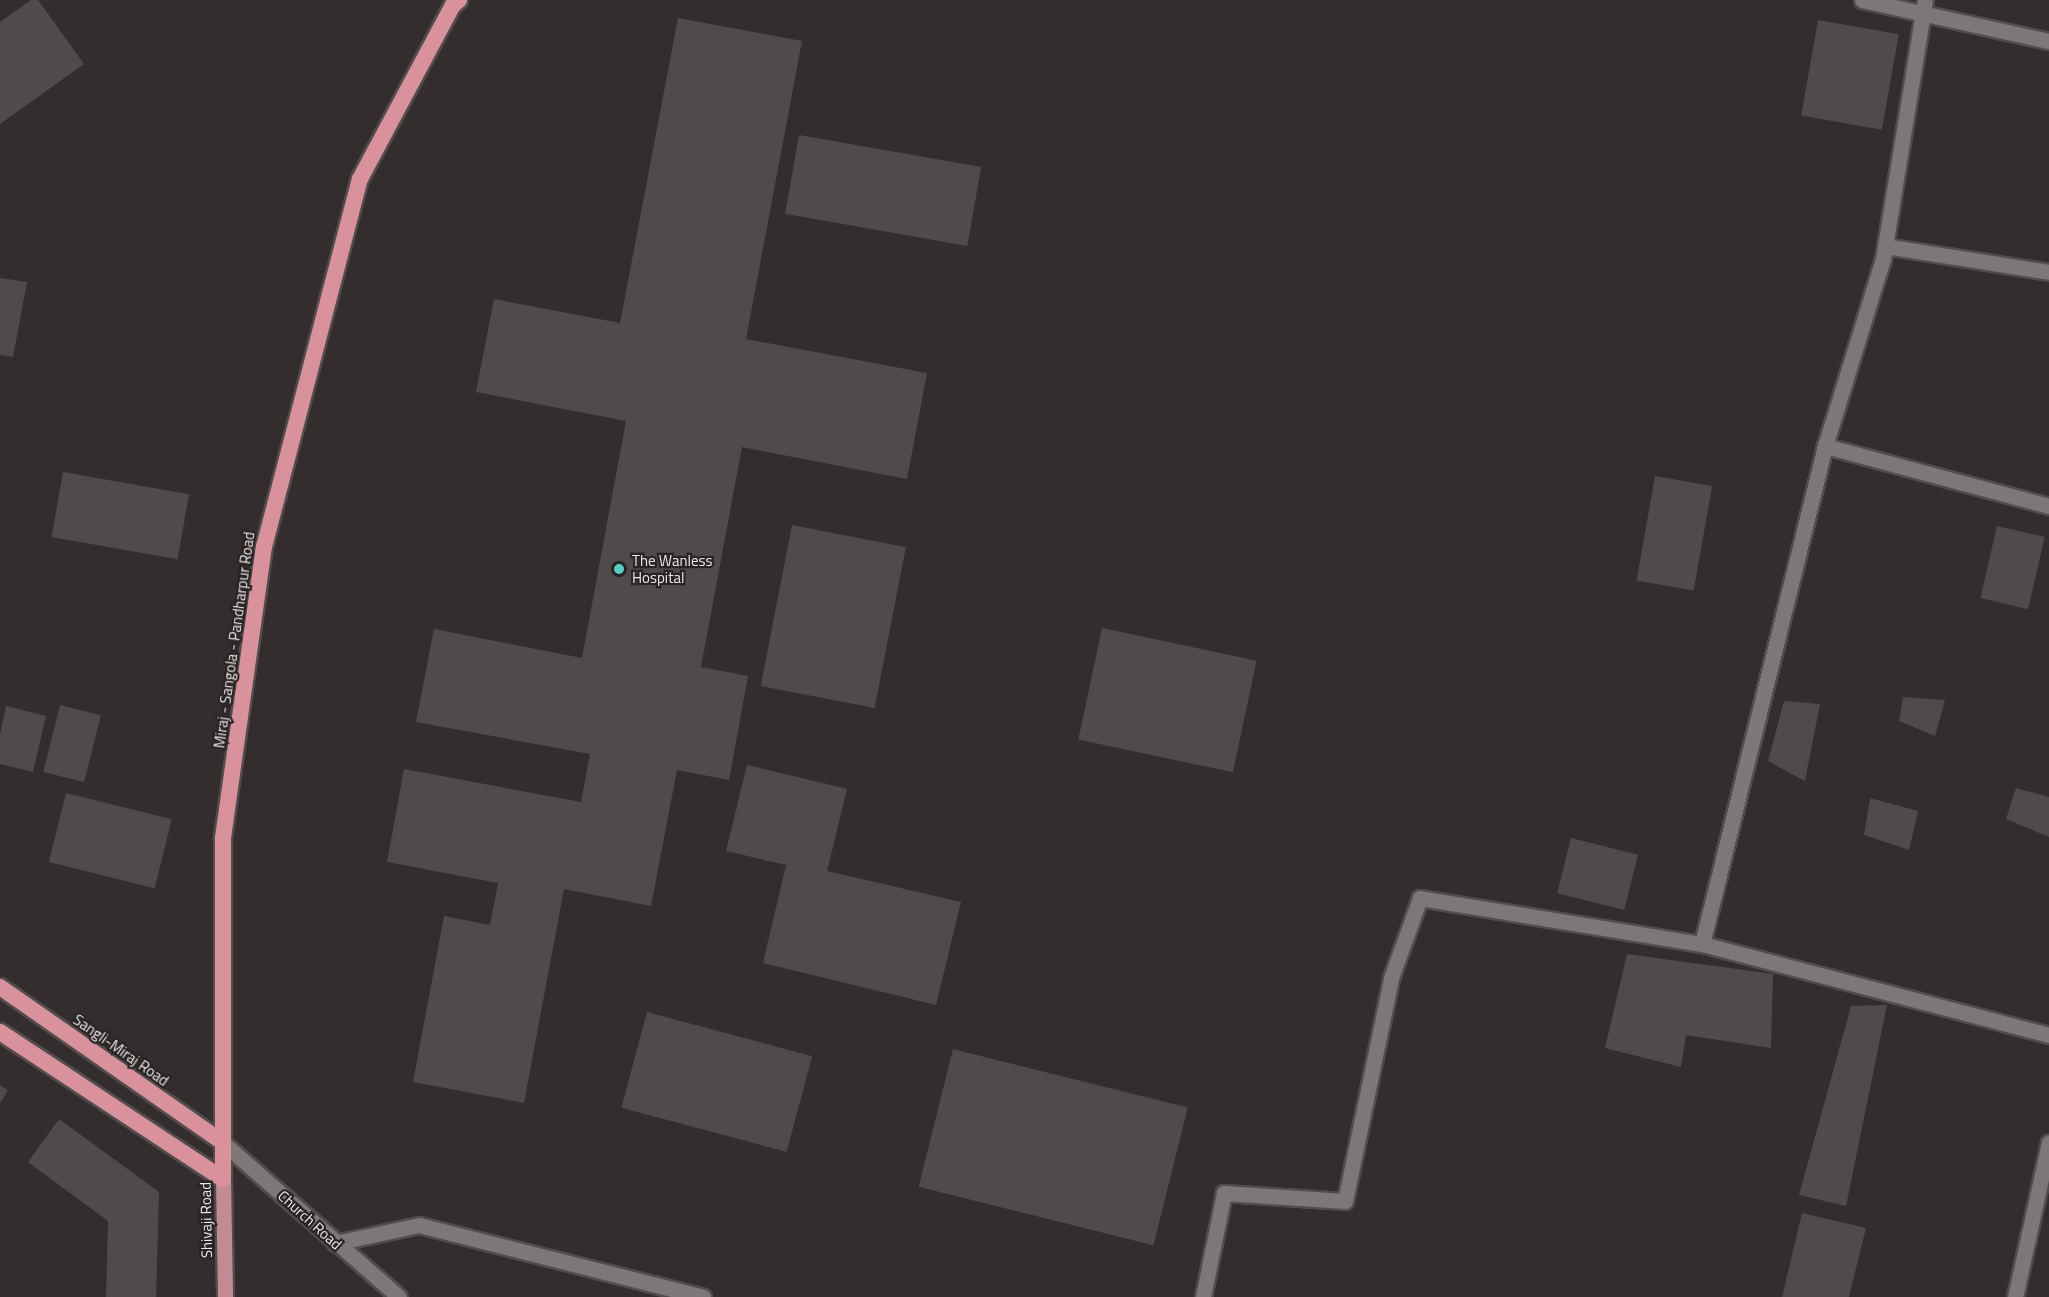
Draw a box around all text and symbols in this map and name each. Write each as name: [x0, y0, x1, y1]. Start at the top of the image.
street label: Miraj - Sangola - Pandharpur Road: [210, 531, 258, 749]
place label: The Wanless Hospital: [632, 551, 712, 586]
marker: The Wanless Hospital: [610, 560, 628, 578]
street label: Sangli-Miraj Road: [70, 1010, 172, 1090]
street label: Shivaji Road: [196, 1182, 216, 1258]
street label: Church Road: [274, 1187, 346, 1253]

